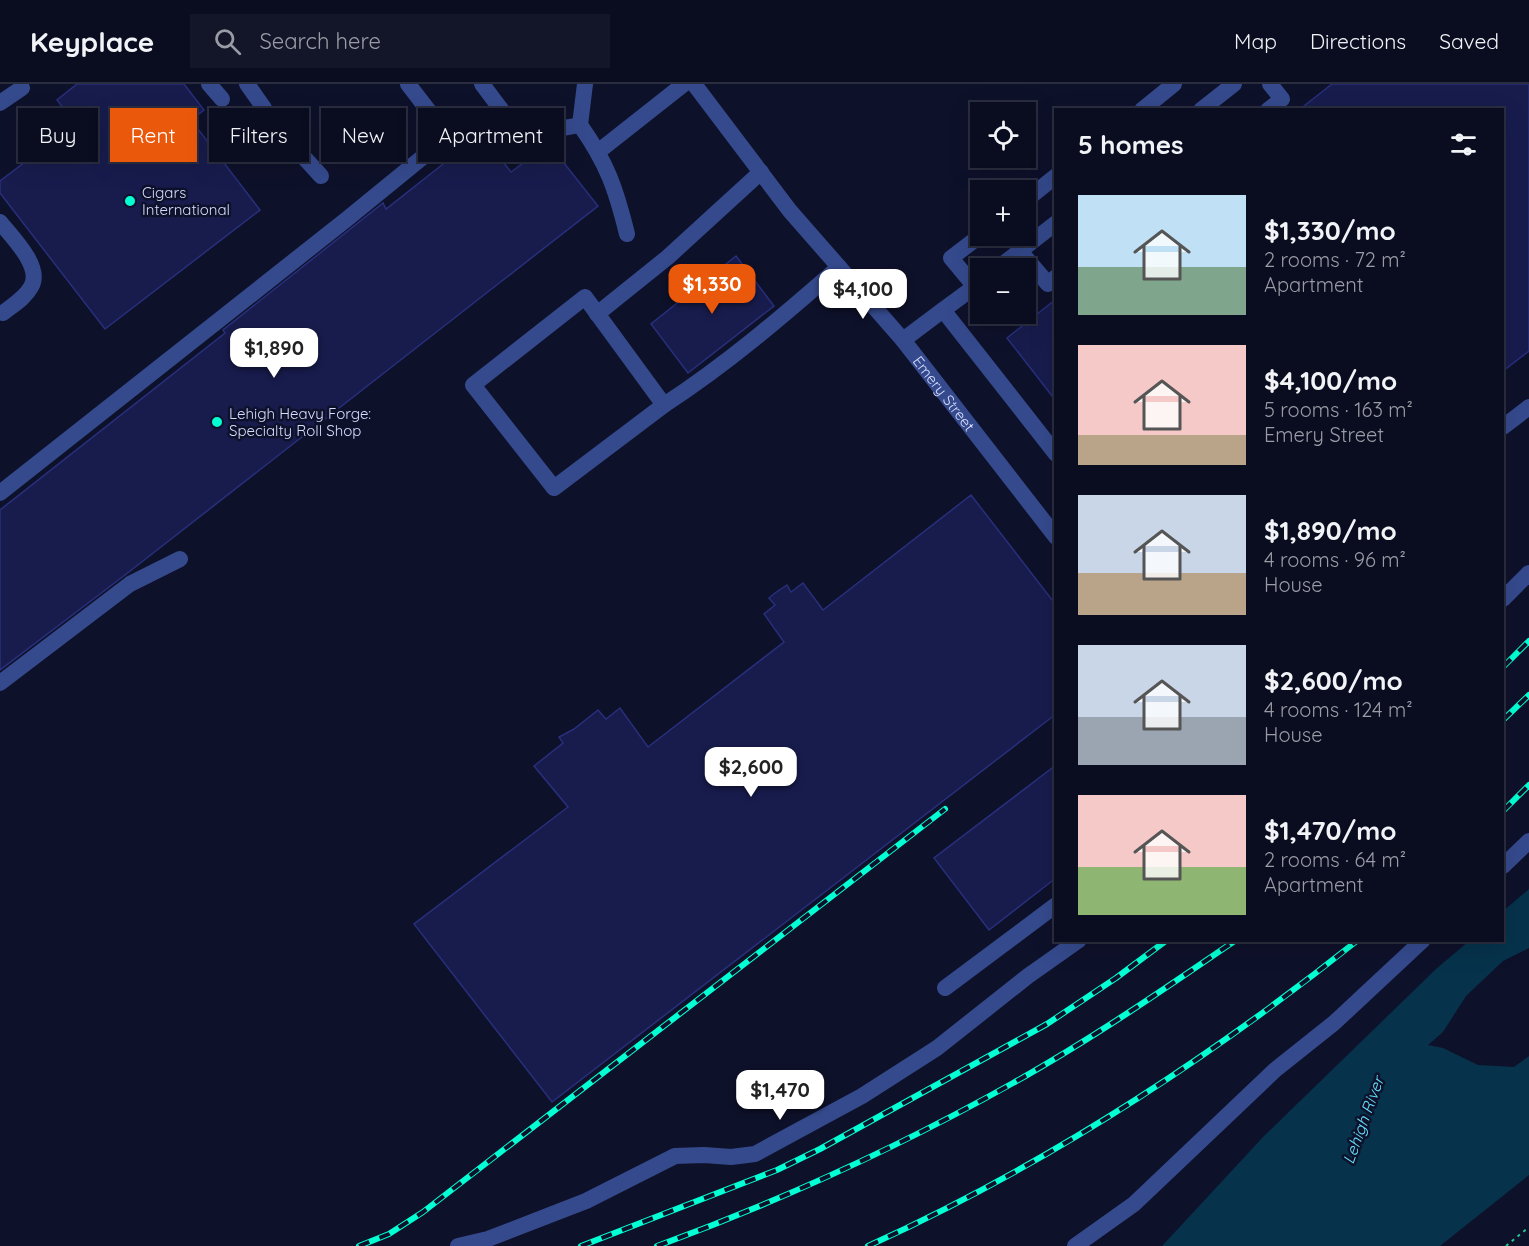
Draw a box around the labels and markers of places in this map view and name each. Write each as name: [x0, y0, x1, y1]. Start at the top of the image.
place label: Cigars International: [142, 183, 230, 219]
marker: Cigars International: [123, 194, 137, 208]
pin: $1,330: [663, 264, 761, 315]
pin: $4,100: [814, 269, 912, 320]
pin: $1,890: [225, 328, 323, 379]
place label: Lehigh Heavy Forge: Specialty Roll Shop: [229, 404, 371, 440]
marker: Lehigh Heavy Forge: Specialty Roll Shop: [210, 415, 224, 429]
pin: $2,600: [702, 747, 800, 798]
pin: $1,470: [731, 1070, 829, 1121]

